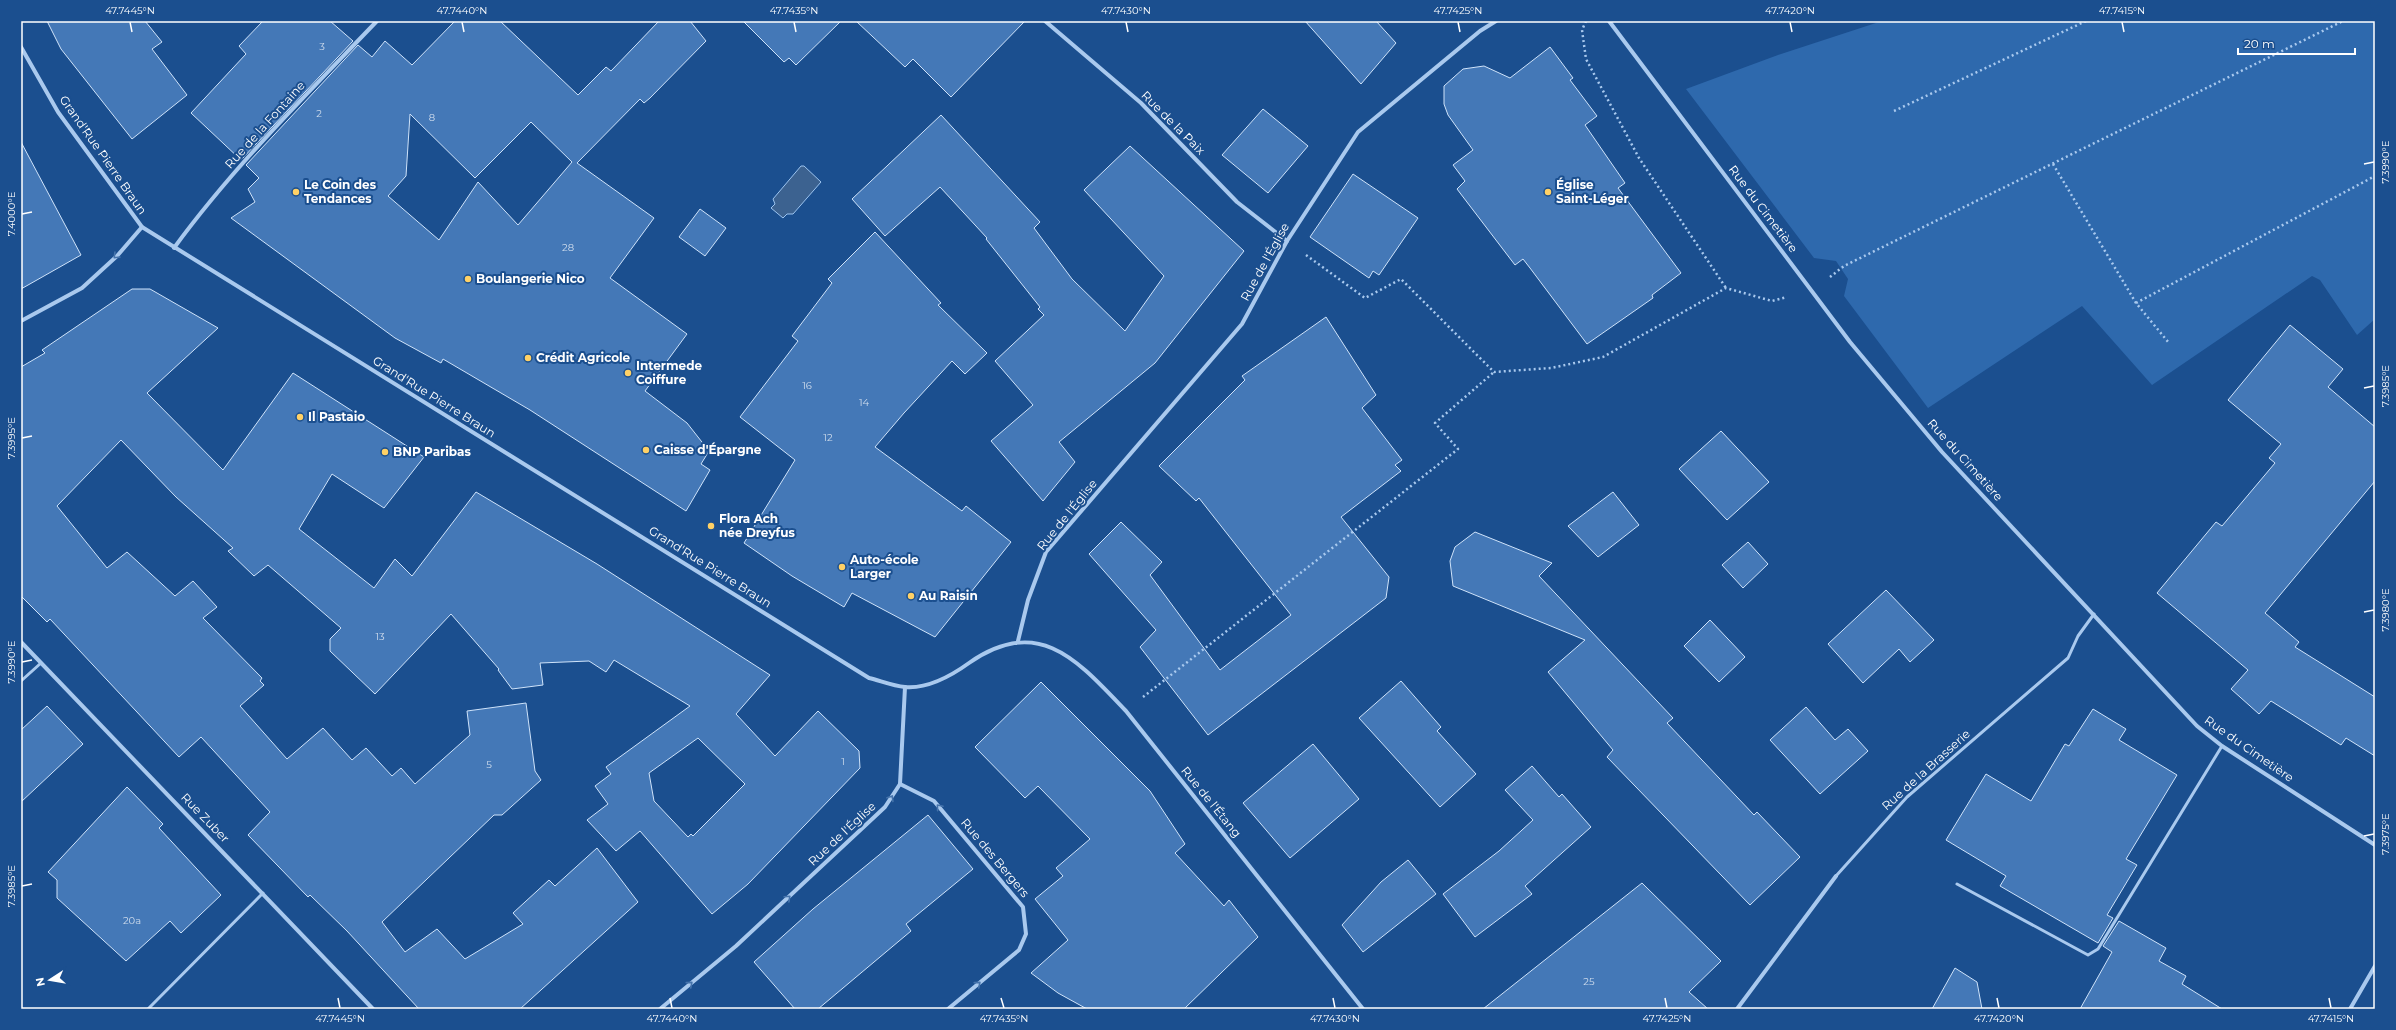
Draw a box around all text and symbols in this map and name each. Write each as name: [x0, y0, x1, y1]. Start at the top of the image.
text: 47.7445°N: [105, 4, 155, 17]
text: 47.7440°N: [437, 4, 487, 17]
text: 47.7435°N: [770, 4, 818, 17]
text: 47.7430°N: [1101, 4, 1151, 17]
text: 47.7425°N: [1434, 4, 1482, 17]
text: 47.7420°N: [1765, 4, 1815, 17]
text: 47.7415°N: [2099, 4, 2145, 17]
scale bar: [2238, 30, 2355, 56]
text: 20 m: [2244, 36, 2275, 51]
house number: 3: [319, 40, 325, 53]
street label: Rue de la Fontaine: [221, 78, 308, 171]
street label: Rue de la Paix: [1138, 88, 1209, 158]
street label: Grand'Rue Pierre Braun: [57, 92, 150, 217]
house number: 2: [316, 107, 322, 120]
house number: 8: [429, 111, 435, 124]
text: 7.3990°E: [2379, 140, 2392, 183]
street label: Rue du Cimetière: [1726, 162, 1801, 255]
place label: Le Coin des Tendances: [304, 177, 377, 206]
place label: Église Saint-Léger: [1556, 177, 1629, 206]
marker: Le Coin des Tendances: [291, 187, 301, 197]
marker: Église Saint-Léger: [1543, 187, 1553, 197]
text: 7.4000°E: [5, 191, 18, 236]
street label: Rue de l'Église: [1237, 220, 1292, 303]
house number: 28: [562, 241, 574, 254]
one-way arrow: [113, 251, 121, 259]
place label: Boulangerie Nico: [476, 271, 585, 286]
marker: Boulangerie Nico: [463, 274, 473, 284]
place label: Crédit Agricole: [536, 350, 631, 365]
street label: Grand'Rue Pierre Braun: [370, 353, 498, 441]
marker: Crédit Agricole: [523, 353, 533, 363]
place label: Intermede Coiffure: [636, 358, 702, 387]
text: 7.3985°E: [2379, 365, 2392, 407]
marker: Intermede Coiffure: [623, 368, 633, 378]
house number: 16: [802, 379, 812, 392]
house number: 14: [859, 396, 869, 409]
place label: Il Pastaio: [308, 409, 365, 424]
marker: Il Pastaio: [295, 412, 305, 422]
street label: Rue du Cimetière: [1925, 415, 2006, 504]
text: 7.3995°E: [5, 417, 18, 459]
house number: 12: [823, 431, 833, 444]
place label: Caisse d'Épargne: [654, 442, 762, 457]
place label: BNP Paribas: [393, 444, 471, 459]
marker: Caisse d'Épargne: [641, 445, 651, 455]
marker: BNP Paribas: [380, 447, 390, 457]
street label: Rue de l'Église: [1033, 476, 1100, 553]
place label: Flora Ach née Dreyfus: [719, 511, 795, 540]
marker: Flora Ach née Dreyfus: [706, 521, 716, 531]
street label: Grand'Rue Pierre Braun: [646, 523, 774, 611]
place label: Auto-école Larger: [849, 552, 919, 581]
marker: Auto-école Larger: [837, 562, 847, 572]
place label: Au Raisin: [918, 588, 978, 603]
text: 7.3980°E: [2379, 588, 2392, 632]
marker: Au Raisin: [906, 591, 916, 601]
house number: 13: [375, 630, 385, 643]
text: 7.3990°E: [5, 640, 18, 683]
street label: Rue du Cimetière: [2202, 712, 2297, 785]
street label: Rue de la Brasserie: [1878, 726, 1973, 813]
house number: 1: [841, 755, 845, 768]
house number: 5: [486, 758, 492, 771]
street label: Rue de l'Étang: [1178, 763, 1245, 840]
street label: Rue Zuber: [178, 790, 233, 846]
one-way arrow: [886, 795, 894, 802]
street label: Rue de l'Église: [805, 798, 879, 869]
one-way arrow: [937, 805, 944, 812]
text: 7.3975°E: [2379, 813, 2392, 855]
street label: Rue des Bergers: [958, 815, 1033, 900]
text: 7.3985°E: [5, 865, 18, 907]
one-way arrow: [783, 895, 791, 903]
house number: 20a: [123, 914, 141, 927]
north arrow: [30, 960, 70, 1000]
house number: 25: [1583, 975, 1595, 988]
text: N: [32, 976, 48, 988]
one-way arrow: [686, 981, 693, 988]
one-way arrow: [973, 982, 981, 989]
text: 47.7445°N: [315, 1012, 365, 1025]
text: 47.7440°N: [647, 1012, 697, 1025]
text: 47.7435°N: [980, 1012, 1028, 1025]
text: 47.7430°N: [1310, 1012, 1360, 1025]
text: 47.7425°N: [1643, 1012, 1691, 1025]
text: 47.7420°N: [1974, 1012, 2024, 1025]
text: 47.7415°N: [2308, 1012, 2354, 1025]

